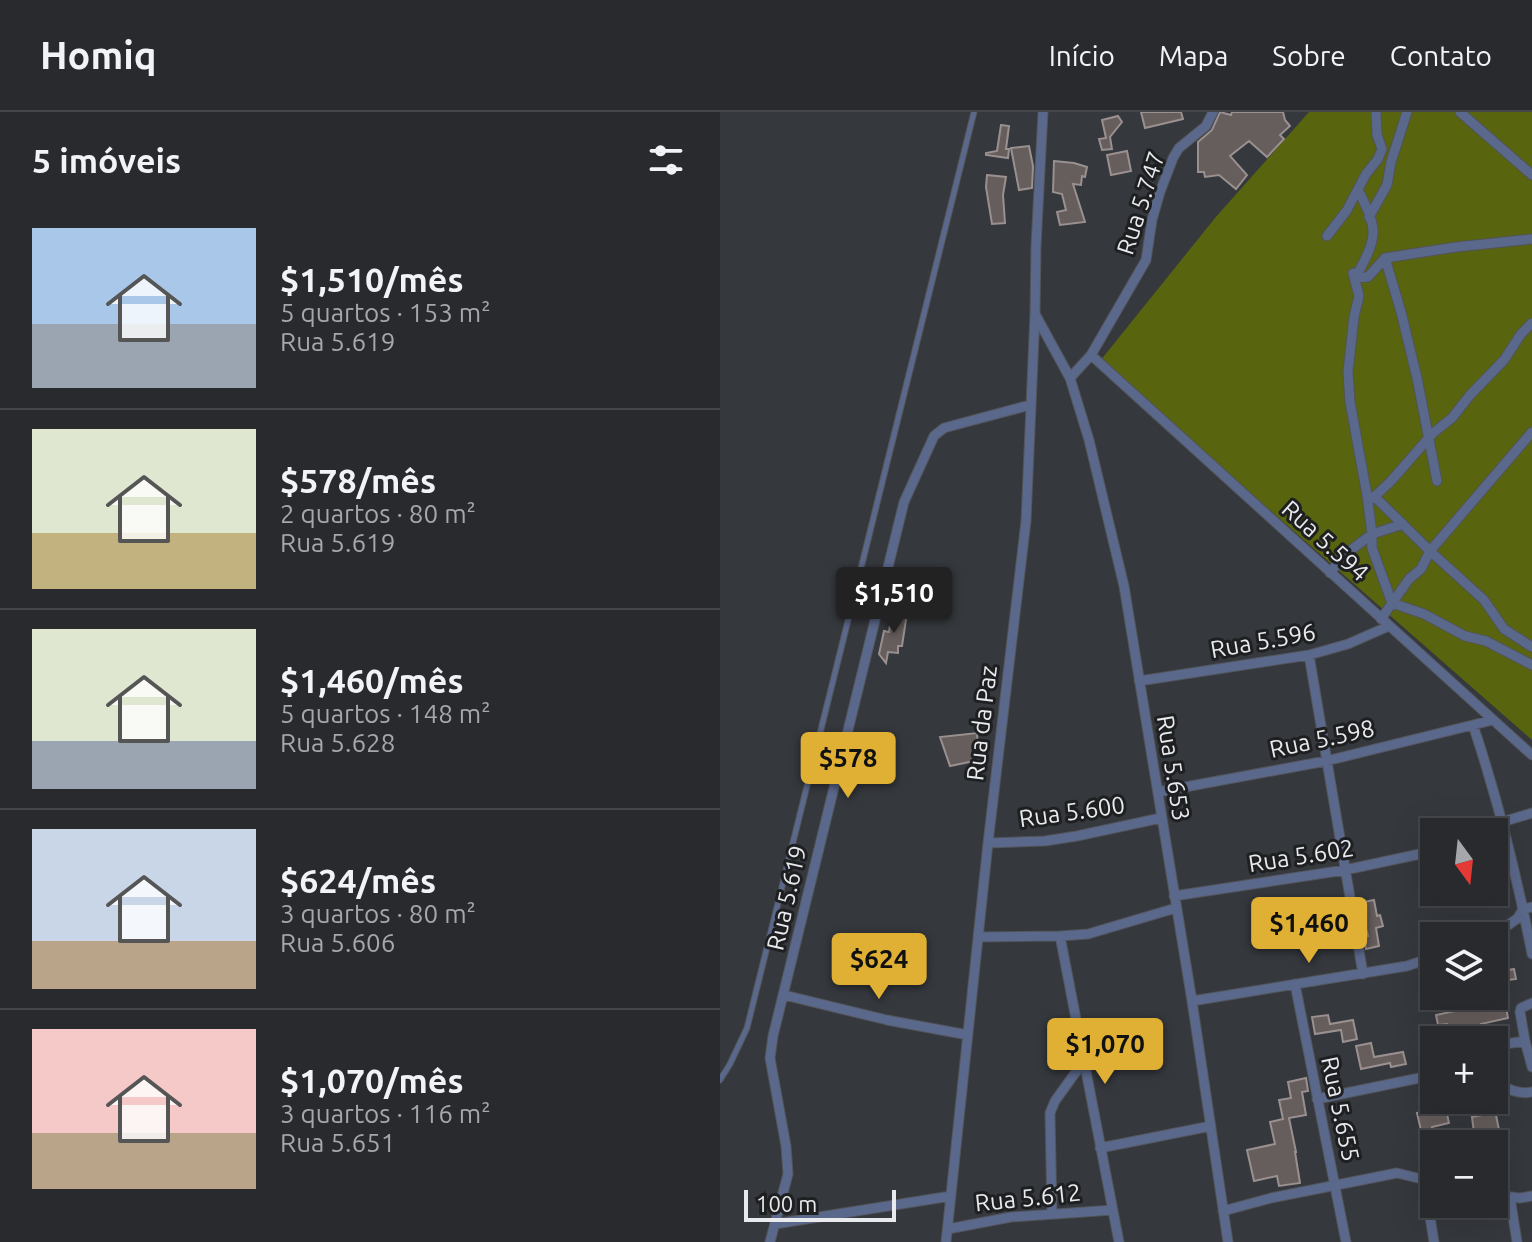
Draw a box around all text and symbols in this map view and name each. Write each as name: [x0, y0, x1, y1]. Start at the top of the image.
text: Homiq: [40, 34, 157, 76]
text: Início: [1049, 40, 1115, 71]
text: Mapa: [1159, 40, 1228, 71]
text: Sobre: [1272, 40, 1346, 71]
text: Contato: [1390, 40, 1492, 71]
icon: filters: [644, 138, 688, 182]
text: 5 imóveis: [32, 141, 181, 179]
street label: Rua 5.747: [1111, 148, 1170, 258]
icon: home: [96, 260, 192, 356]
text: $1,510/mês: [280, 260, 463, 298]
text: 5 quartos · 153 m²: [280, 298, 491, 327]
text: Rua 5.619: [280, 327, 395, 356]
icon: home: [96, 461, 192, 557]
text: $578/mês: [280, 461, 436, 499]
street label: Rua 5.594: [1277, 495, 1374, 586]
text: 2 quartos · 80 m²: [280, 499, 476, 528]
text: Rua 5.619: [280, 528, 395, 557]
pin: $1,510: [829, 567, 959, 635]
text: $1,510: [854, 578, 934, 607]
street label: Rua 5.596: [1208, 618, 1318, 663]
icon: home: [96, 661, 192, 757]
text: $1,460/mês: [280, 661, 463, 699]
street label: Rua da Paz: [961, 664, 1002, 782]
text: 5 quartos · 148 m²: [280, 699, 491, 728]
street label: Rua 5.653: [1152, 713, 1195, 823]
street label: Rua 5.598: [1267, 714, 1377, 763]
text: Rua 5.628: [280, 728, 395, 757]
pin: $578: [801, 732, 895, 800]
text: $578: [819, 743, 877, 772]
street label: Rua 5.600: [1017, 791, 1127, 832]
north arrow: [1420, 818, 1508, 906]
map controls: [1420, 818, 1508, 1218]
street label: Rua 5.602: [1246, 834, 1356, 877]
street label: Rua 5.619: [761, 843, 812, 953]
icon: home: [96, 861, 192, 957]
text: $624/mês: [280, 861, 436, 899]
pin: $1,460: [1244, 897, 1374, 965]
text: 3 quartos · 80 m²: [280, 899, 476, 928]
text: $1,460: [1269, 908, 1349, 937]
button: layers: [1420, 922, 1508, 1010]
text: Rua 5.606: [280, 928, 395, 957]
pin: $624: [832, 933, 926, 1001]
text: $624: [850, 944, 908, 973]
pin: $1,070: [1040, 1018, 1170, 1086]
button: +: [1420, 1026, 1508, 1114]
text: $1,070: [1065, 1029, 1145, 1058]
street label: Rua 5.655: [1316, 1054, 1365, 1164]
icon: home: [96, 1061, 192, 1157]
text: $1,070/mês: [280, 1061, 463, 1099]
text: 3 quartos · 116 m²: [280, 1099, 491, 1128]
text: Rua 5.651: [280, 1128, 395, 1157]
button: −: [1420, 1130, 1508, 1218]
street label: Rua 5.612: [974, 1179, 1082, 1216]
scale bar: [744, 1186, 896, 1222]
text: 100 m: [756, 1191, 817, 1216]

